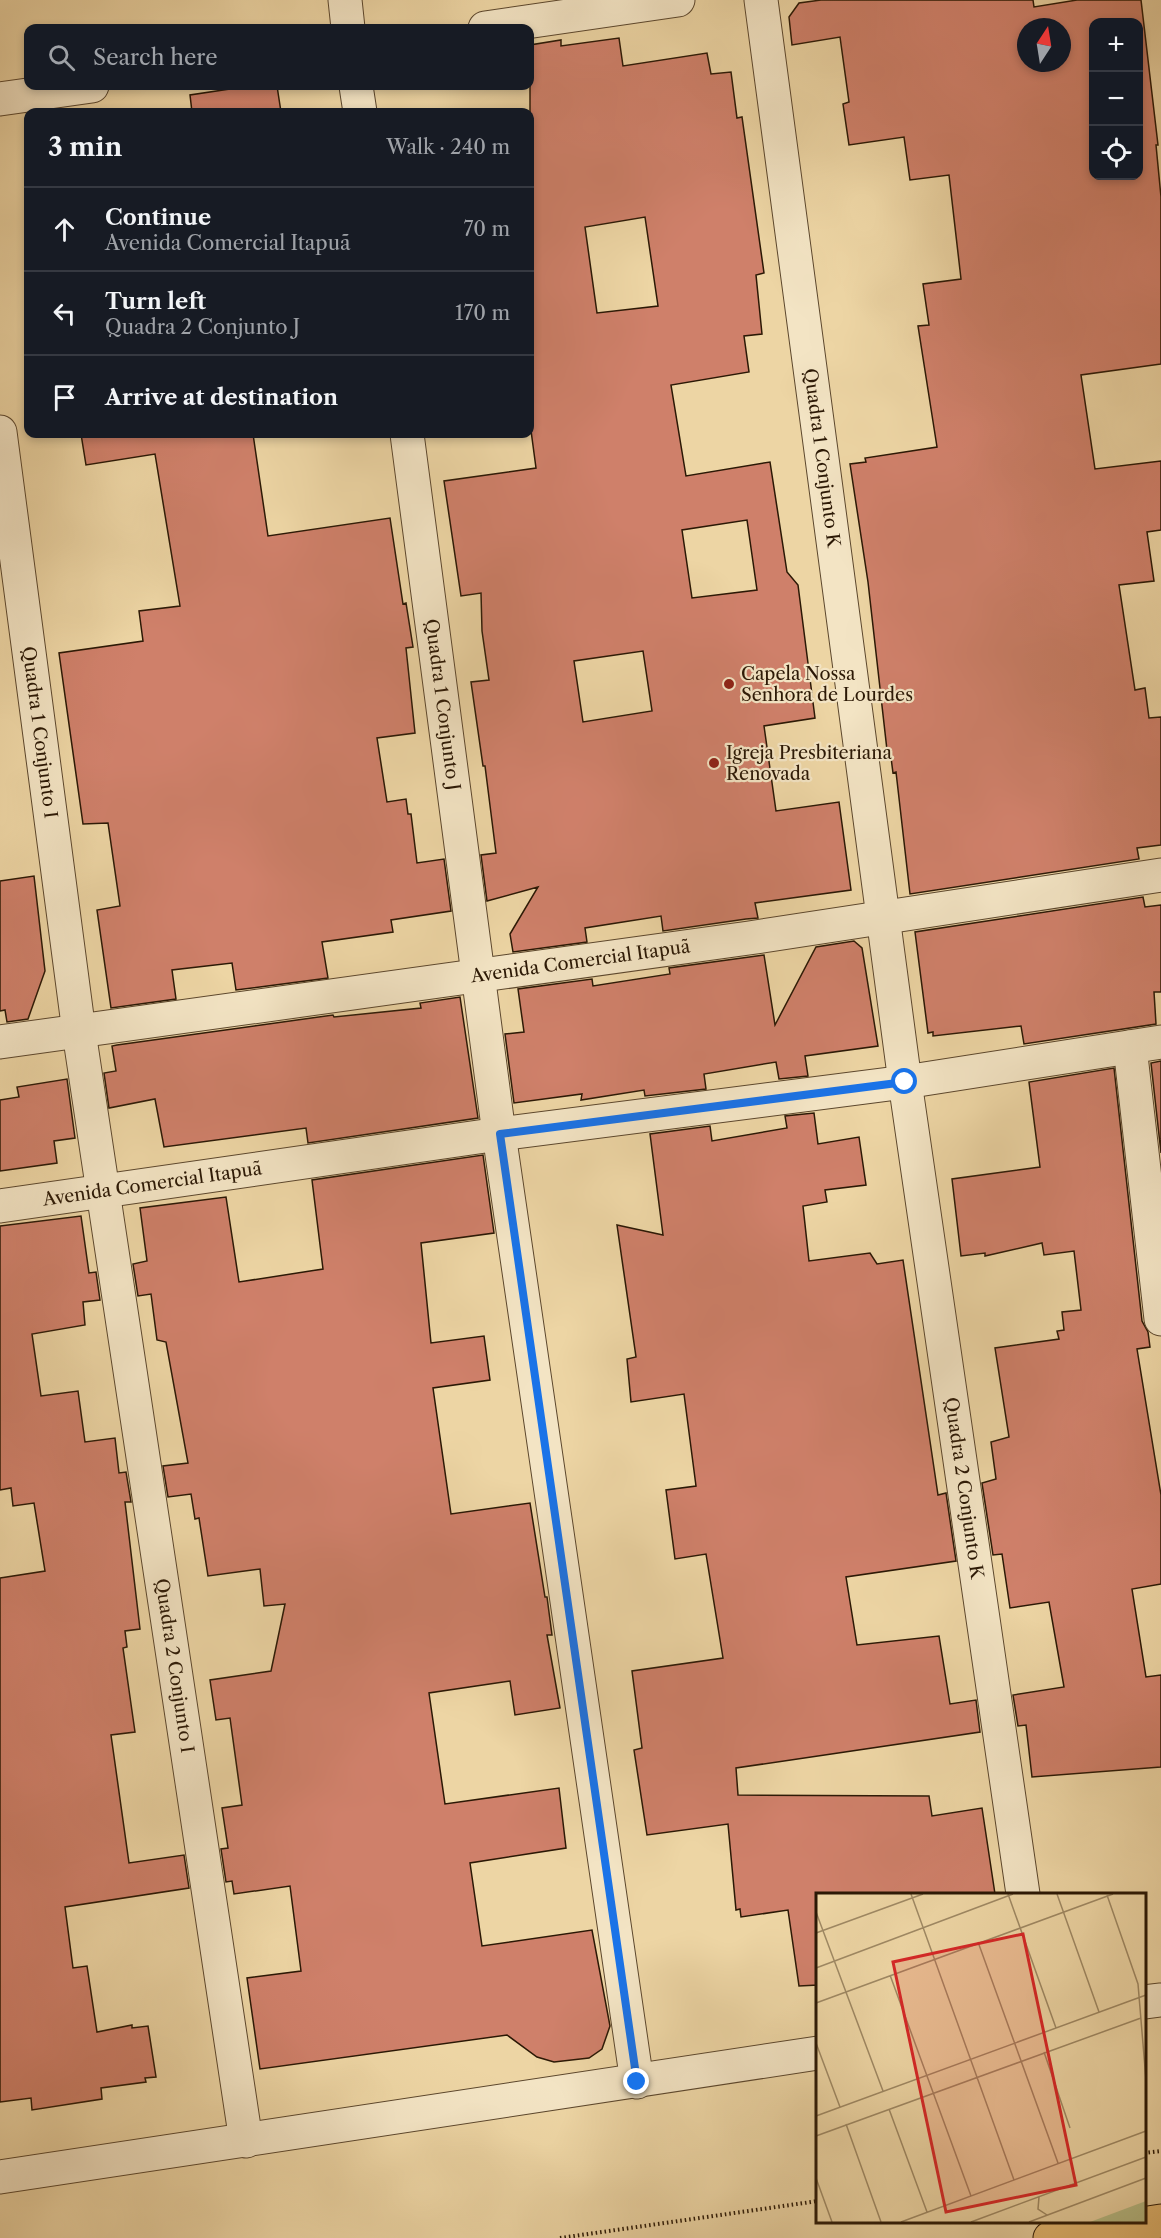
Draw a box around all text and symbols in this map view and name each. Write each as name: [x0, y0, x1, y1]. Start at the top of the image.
north arrow: [1017, 18, 1071, 72]
map controls: [1089, 18, 1143, 180]
button: +: [1089, 18, 1143, 72]
search box: [24, 24, 534, 90]
icon: search: [45, 41, 78, 74]
text: Search here: [93, 44, 218, 71]
button: −: [1089, 72, 1143, 126]
button: locate: [1089, 126, 1143, 180]
text: 3 min: [48, 131, 122, 163]
text: Walk · 240 m: [386, 135, 510, 159]
text: Continue: [105, 204, 211, 231]
icon: ahead: [48, 213, 81, 246]
text: 70 m: [464, 217, 510, 241]
text: Avenida Comercial Itapuã: [105, 231, 351, 255]
text: Turn left: [105, 288, 206, 315]
icon: left: [48, 297, 81, 330]
text: 170 m: [455, 301, 510, 325]
text: Quadra 2 Conjunto J: [105, 315, 300, 339]
street label: Quadra 1 Conjunto K: [799, 367, 845, 550]
icon: arrive: [48, 381, 81, 414]
text: Arrive at destination: [105, 384, 338, 411]
street label: Quadra 1 Conjunto J: [420, 617, 465, 792]
street label: Quadra 1 Conjunto I: [17, 645, 62, 820]
place label: Capela Nossa Senhora de Lourdes: [741, 663, 913, 706]
marker: Capela Nossa Senhora de Lourdes: [722, 677, 736, 691]
place label: Igreja Presbiteriana Renovada: [726, 742, 892, 785]
marker: Igreja Presbiteriana Renovada: [707, 756, 721, 770]
street label: Avenida Comercial Itapuã: [468, 935, 692, 988]
route start: [891, 1068, 917, 1094]
street label: Avenida Comercial Itapuã: [40, 1157, 264, 1211]
street label: Quadra 2 Conjunto K: [940, 1396, 988, 1581]
street label: Quadra 2 Conjunto I: [150, 1577, 198, 1754]
inset map: [816, 1893, 1146, 2223]
route end: [623, 2068, 649, 2094]

